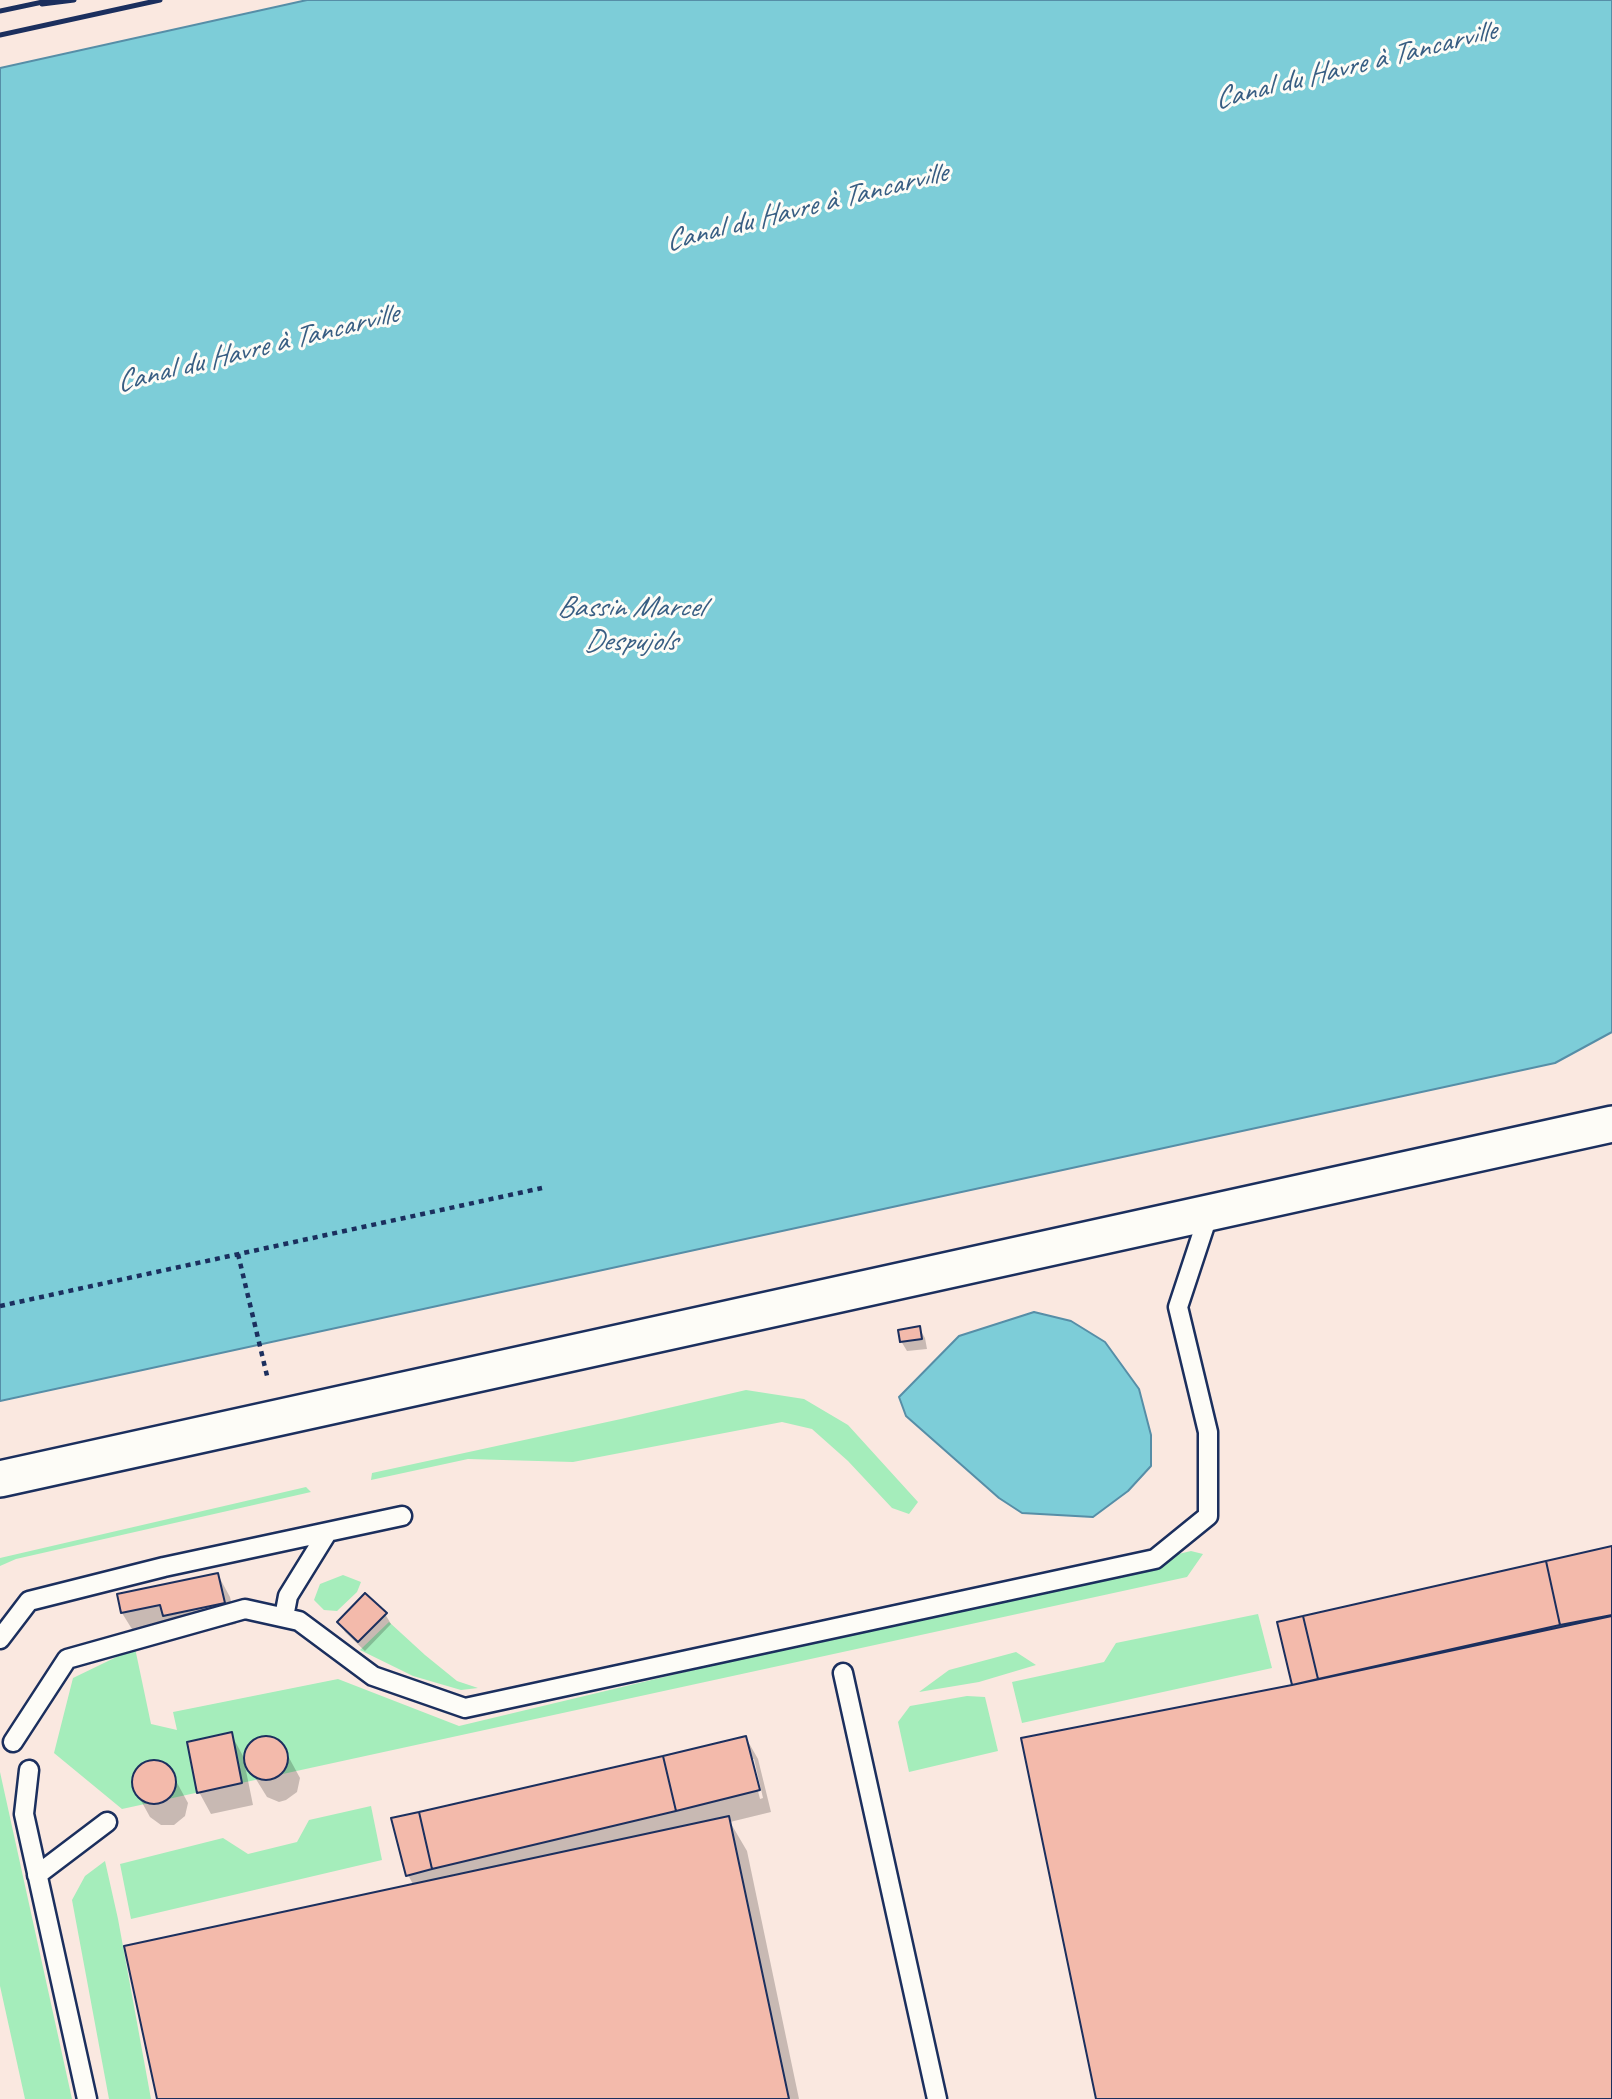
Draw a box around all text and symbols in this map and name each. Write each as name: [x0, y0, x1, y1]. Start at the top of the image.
water label: Canal du Havre à Tancarville: [1210, 14, 1500, 118]
water label: Canal du Havre à Tancarville: [661, 156, 951, 260]
water label: Canal du Havre à Tancarville: [112, 297, 402, 401]
water label: Bassin Marcel Despujols: [557, 590, 703, 660]

